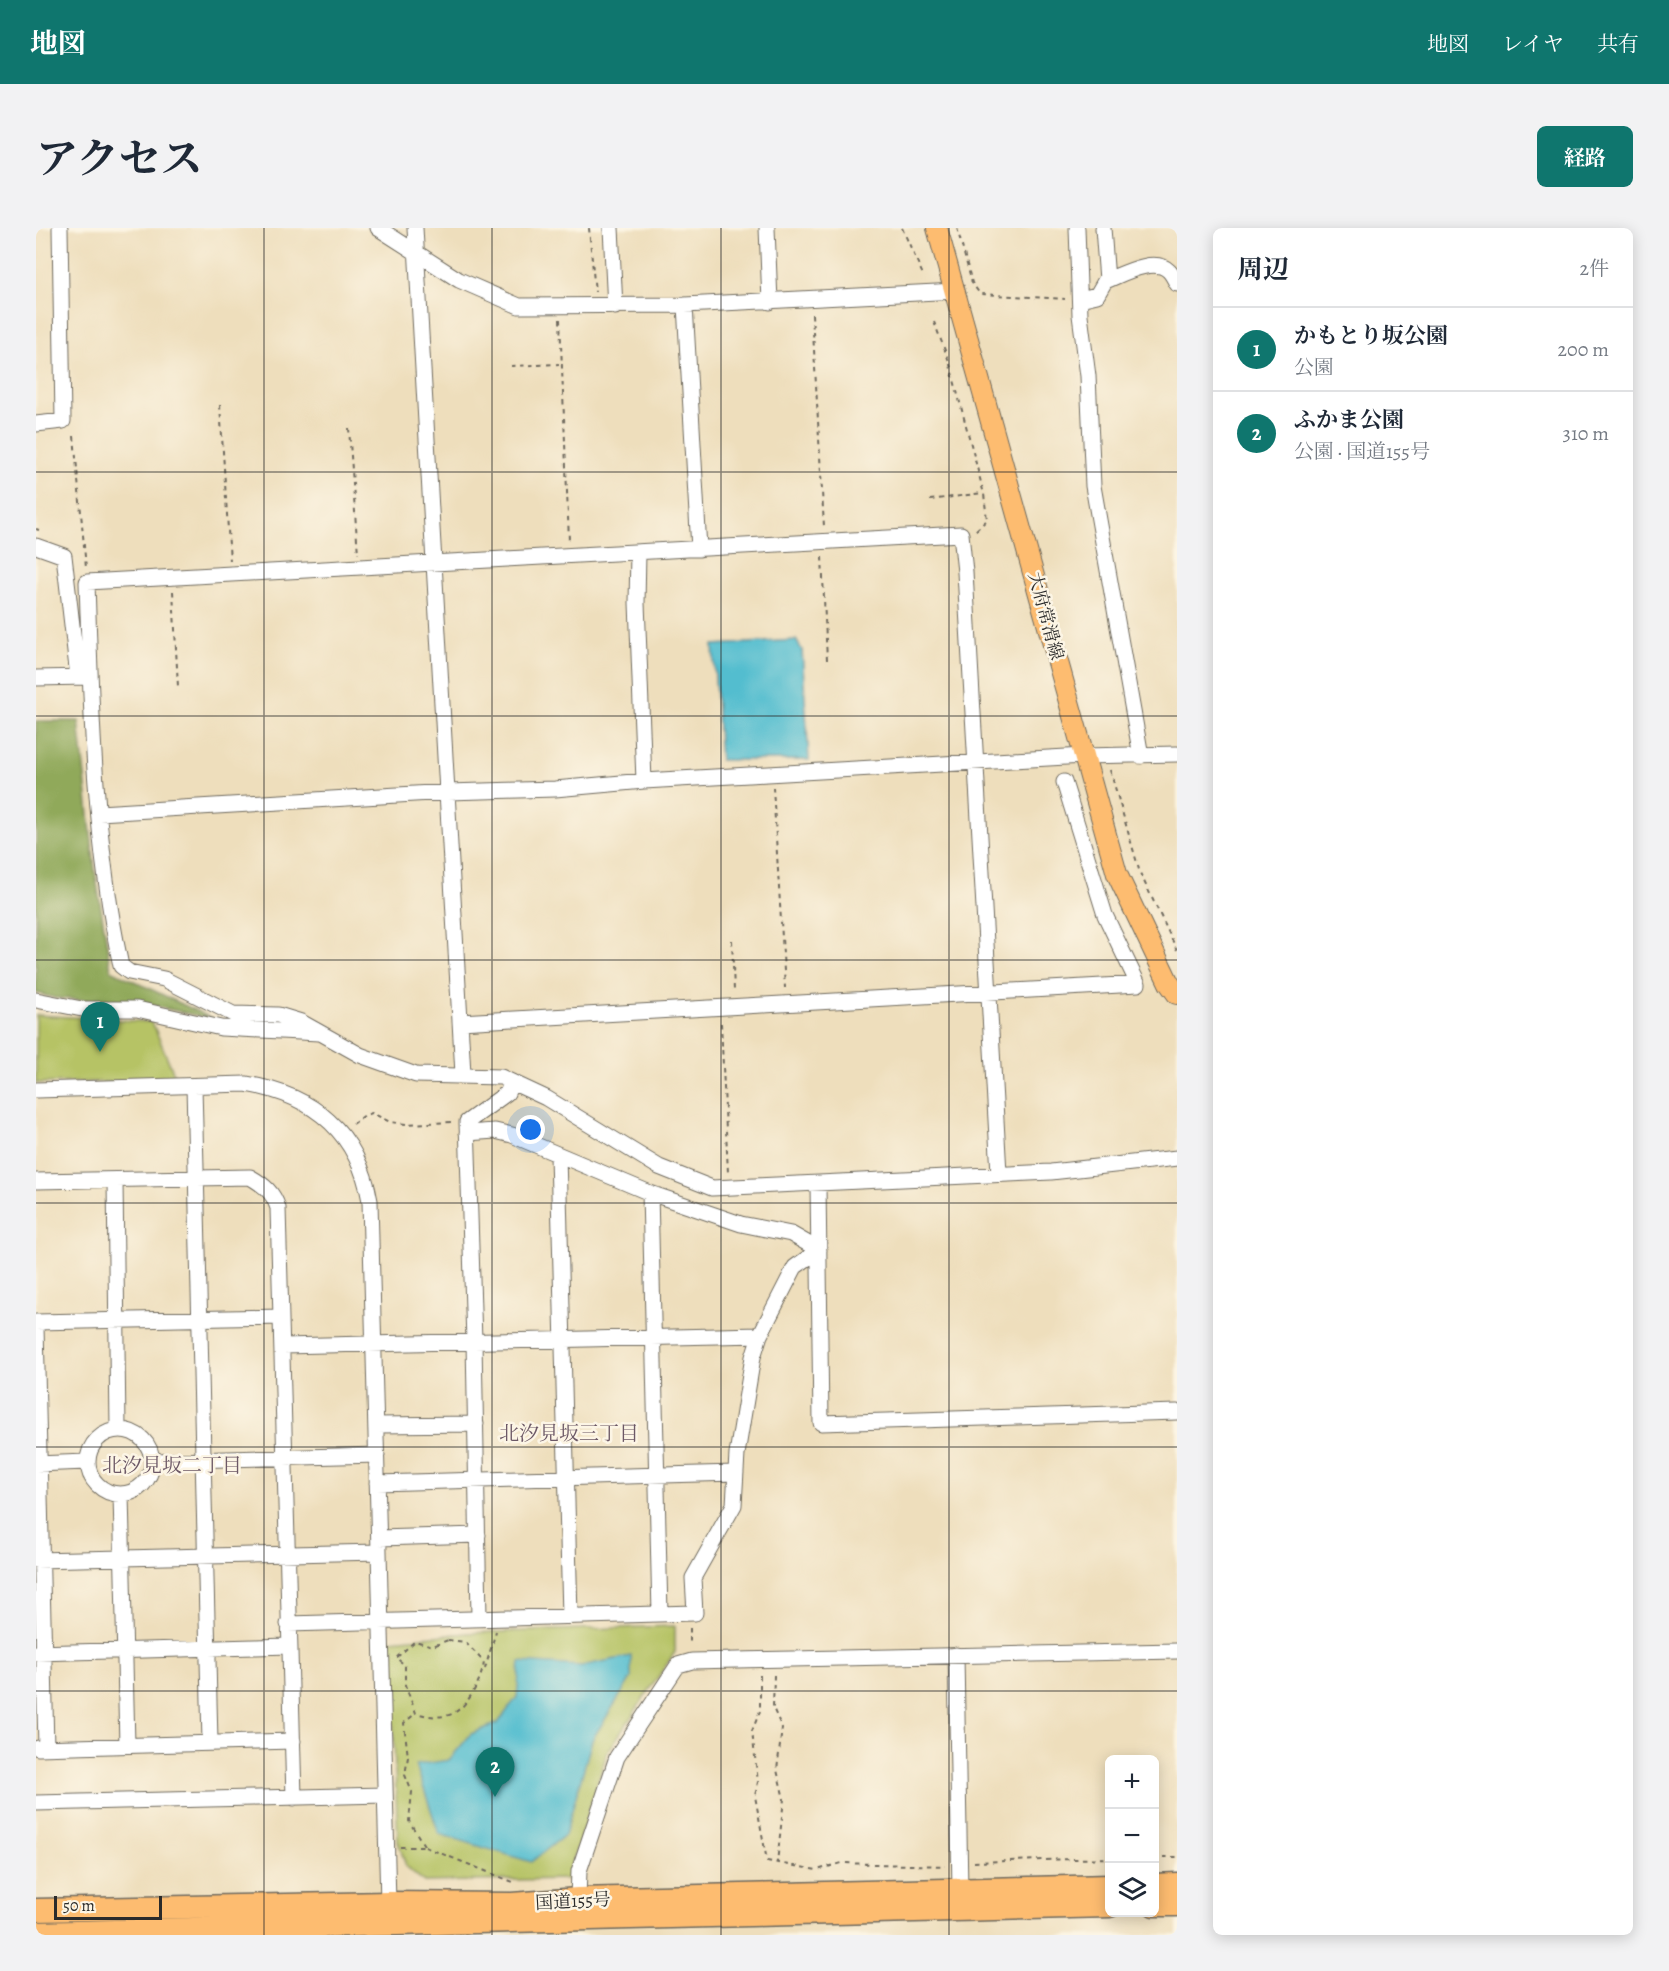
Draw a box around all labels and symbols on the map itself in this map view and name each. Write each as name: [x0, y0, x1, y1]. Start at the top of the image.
street label: 大府常滑線: [1023, 569, 1069, 663]
pin: 1: [80, 1002, 120, 1052]
your location: [516, 1115, 545, 1144]
district label: 北汐見坂三丁目: [499, 1420, 639, 1447]
district label: 北汐見坂二丁目: [102, 1452, 242, 1479]
pin: 2: [476, 1748, 514, 1797]
street label: 国道155号: [535, 1887, 611, 1915]
scale bar: [54, 1893, 162, 1920]

